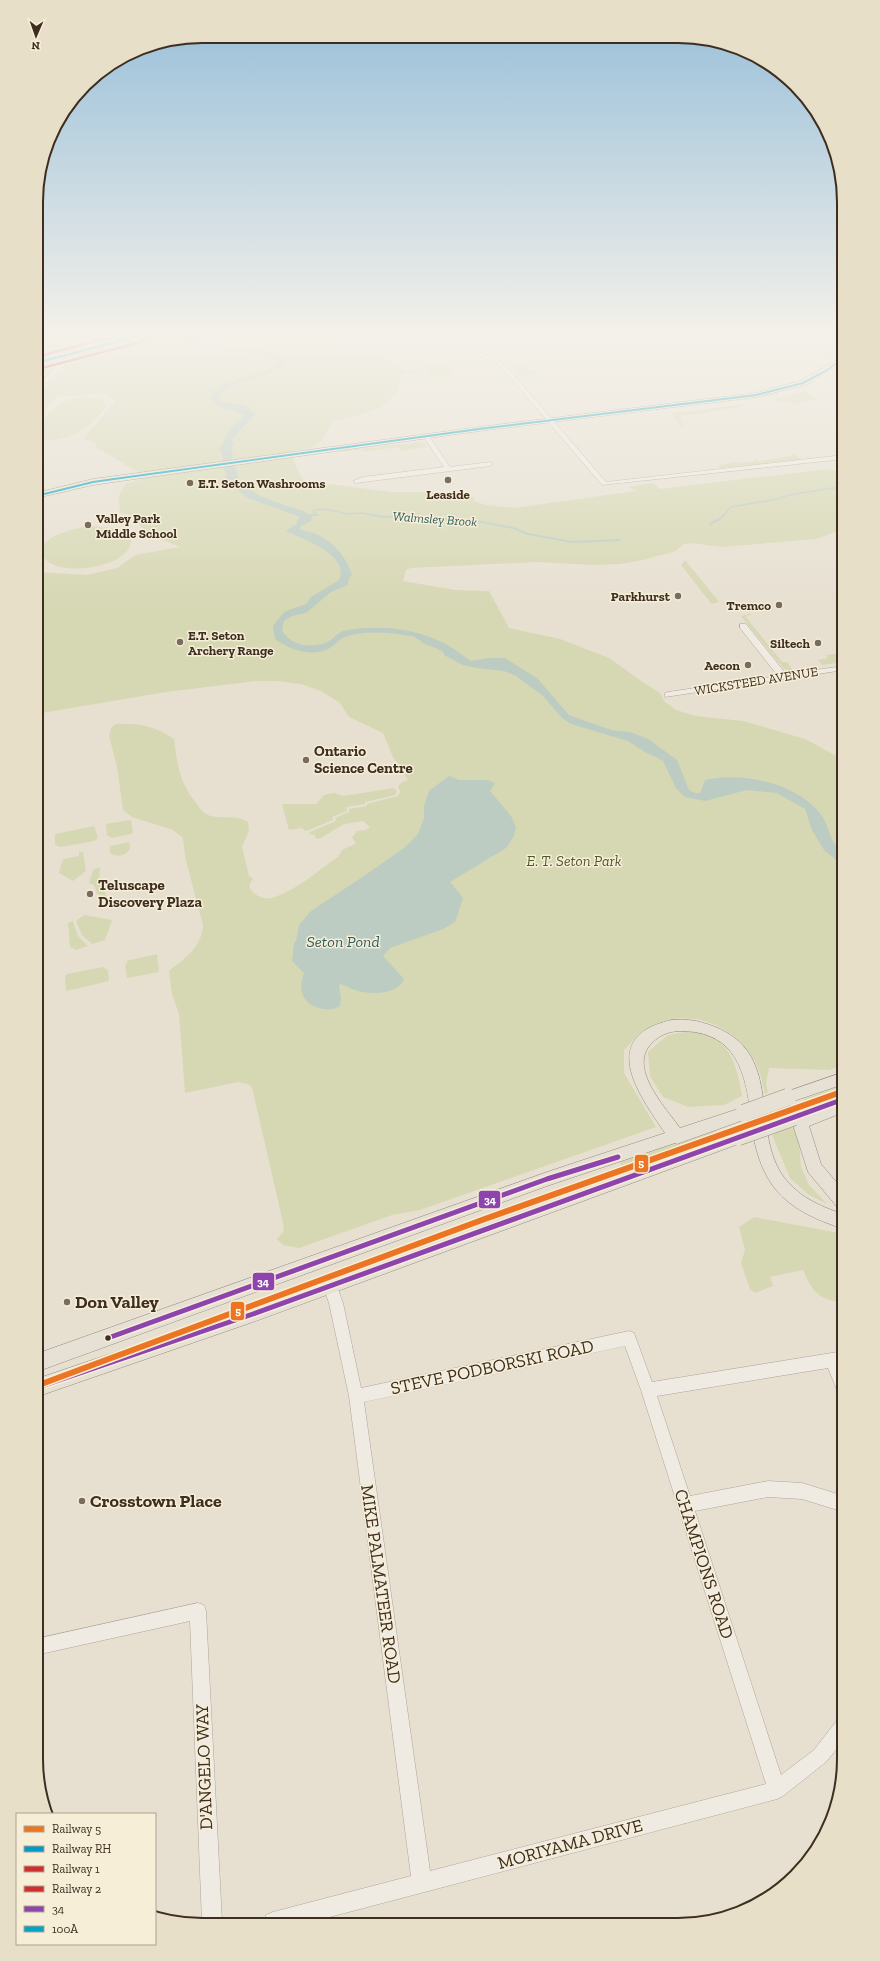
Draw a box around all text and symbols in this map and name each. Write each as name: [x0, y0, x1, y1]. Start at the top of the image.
north arrow: [16, 16, 56, 56]
text: N: [31, 39, 40, 52]
marker: Leaside: [443, 475, 453, 485]
place label: E.T. Seton Washrooms: [198, 476, 325, 491]
marker: E.T. Seton Washrooms: [185, 478, 195, 488]
place label: Leaside: [426, 487, 471, 502]
water label: Walmsley Brook: [392, 509, 478, 529]
place label: Valley Park Middle School: [96, 511, 177, 541]
marker: Valley Park Middle School: [83, 520, 93, 530]
place label: Parkhurst: [611, 589, 671, 604]
marker: Parkhurst: [673, 591, 683, 601]
place label: Tremco: [726, 598, 771, 613]
marker: Tremco: [774, 600, 784, 610]
place label: E.T. Seton Archery Range: [188, 628, 274, 658]
place label: Siltech: [770, 636, 810, 651]
marker: E.T. Seton Archery Range: [175, 637, 185, 647]
marker: Siltech: [813, 638, 823, 648]
place label: Aecon: [704, 658, 740, 673]
marker: Aecon: [743, 660, 753, 670]
street label: WICKSTEED AVENUE: [693, 664, 819, 698]
place label: Ontario Science Centre: [314, 742, 413, 777]
marker: Ontario Science Centre: [301, 755, 311, 765]
park label: E. T. Seton Park: [527, 852, 622, 870]
place label: Teluscape Discovery Plaza: [98, 876, 202, 911]
marker: Teluscape Discovery Plaza: [85, 889, 95, 899]
water label: Seton Pond: [306, 932, 380, 951]
line badge: 5: [634, 1154, 649, 1173]
text: 5: [638, 1157, 644, 1170]
line badge: 34: [478, 1190, 501, 1209]
text: 34: [484, 1194, 497, 1207]
line badge: 34: [252, 1272, 275, 1291]
text: 34: [257, 1276, 270, 1289]
place label: Don Valley: [75, 1291, 159, 1313]
marker: Don Valley: [62, 1297, 72, 1307]
line badge: 5: [230, 1301, 245, 1321]
text: 5: [235, 1305, 241, 1318]
unlabelled marker: [103, 1333, 113, 1343]
street label: STEVE PODBORSKI ROAD: [388, 1335, 596, 1399]
street label: MIKE PALMATEER ROAD: [356, 1483, 406, 1685]
street label: CHAMPIONS ROAD: [669, 1486, 739, 1642]
place label: Crosstown Place: [90, 1490, 222, 1512]
marker: Crosstown Place: [77, 1496, 87, 1506]
street label: D'ANGELO WAY: [191, 1704, 217, 1830]
legend: [16, 1813, 156, 1945]
street label: MORIYAMA DRIVE: [495, 1814, 645, 1874]
text: Railway 5: [52, 1822, 101, 1836]
text: Railway RH: [52, 1842, 111, 1856]
text: Railway 1: [52, 1862, 100, 1876]
text: Railway 2: [52, 1882, 101, 1896]
text: 34: [52, 1902, 65, 1916]
text: 100A: [52, 1922, 78, 1936]

